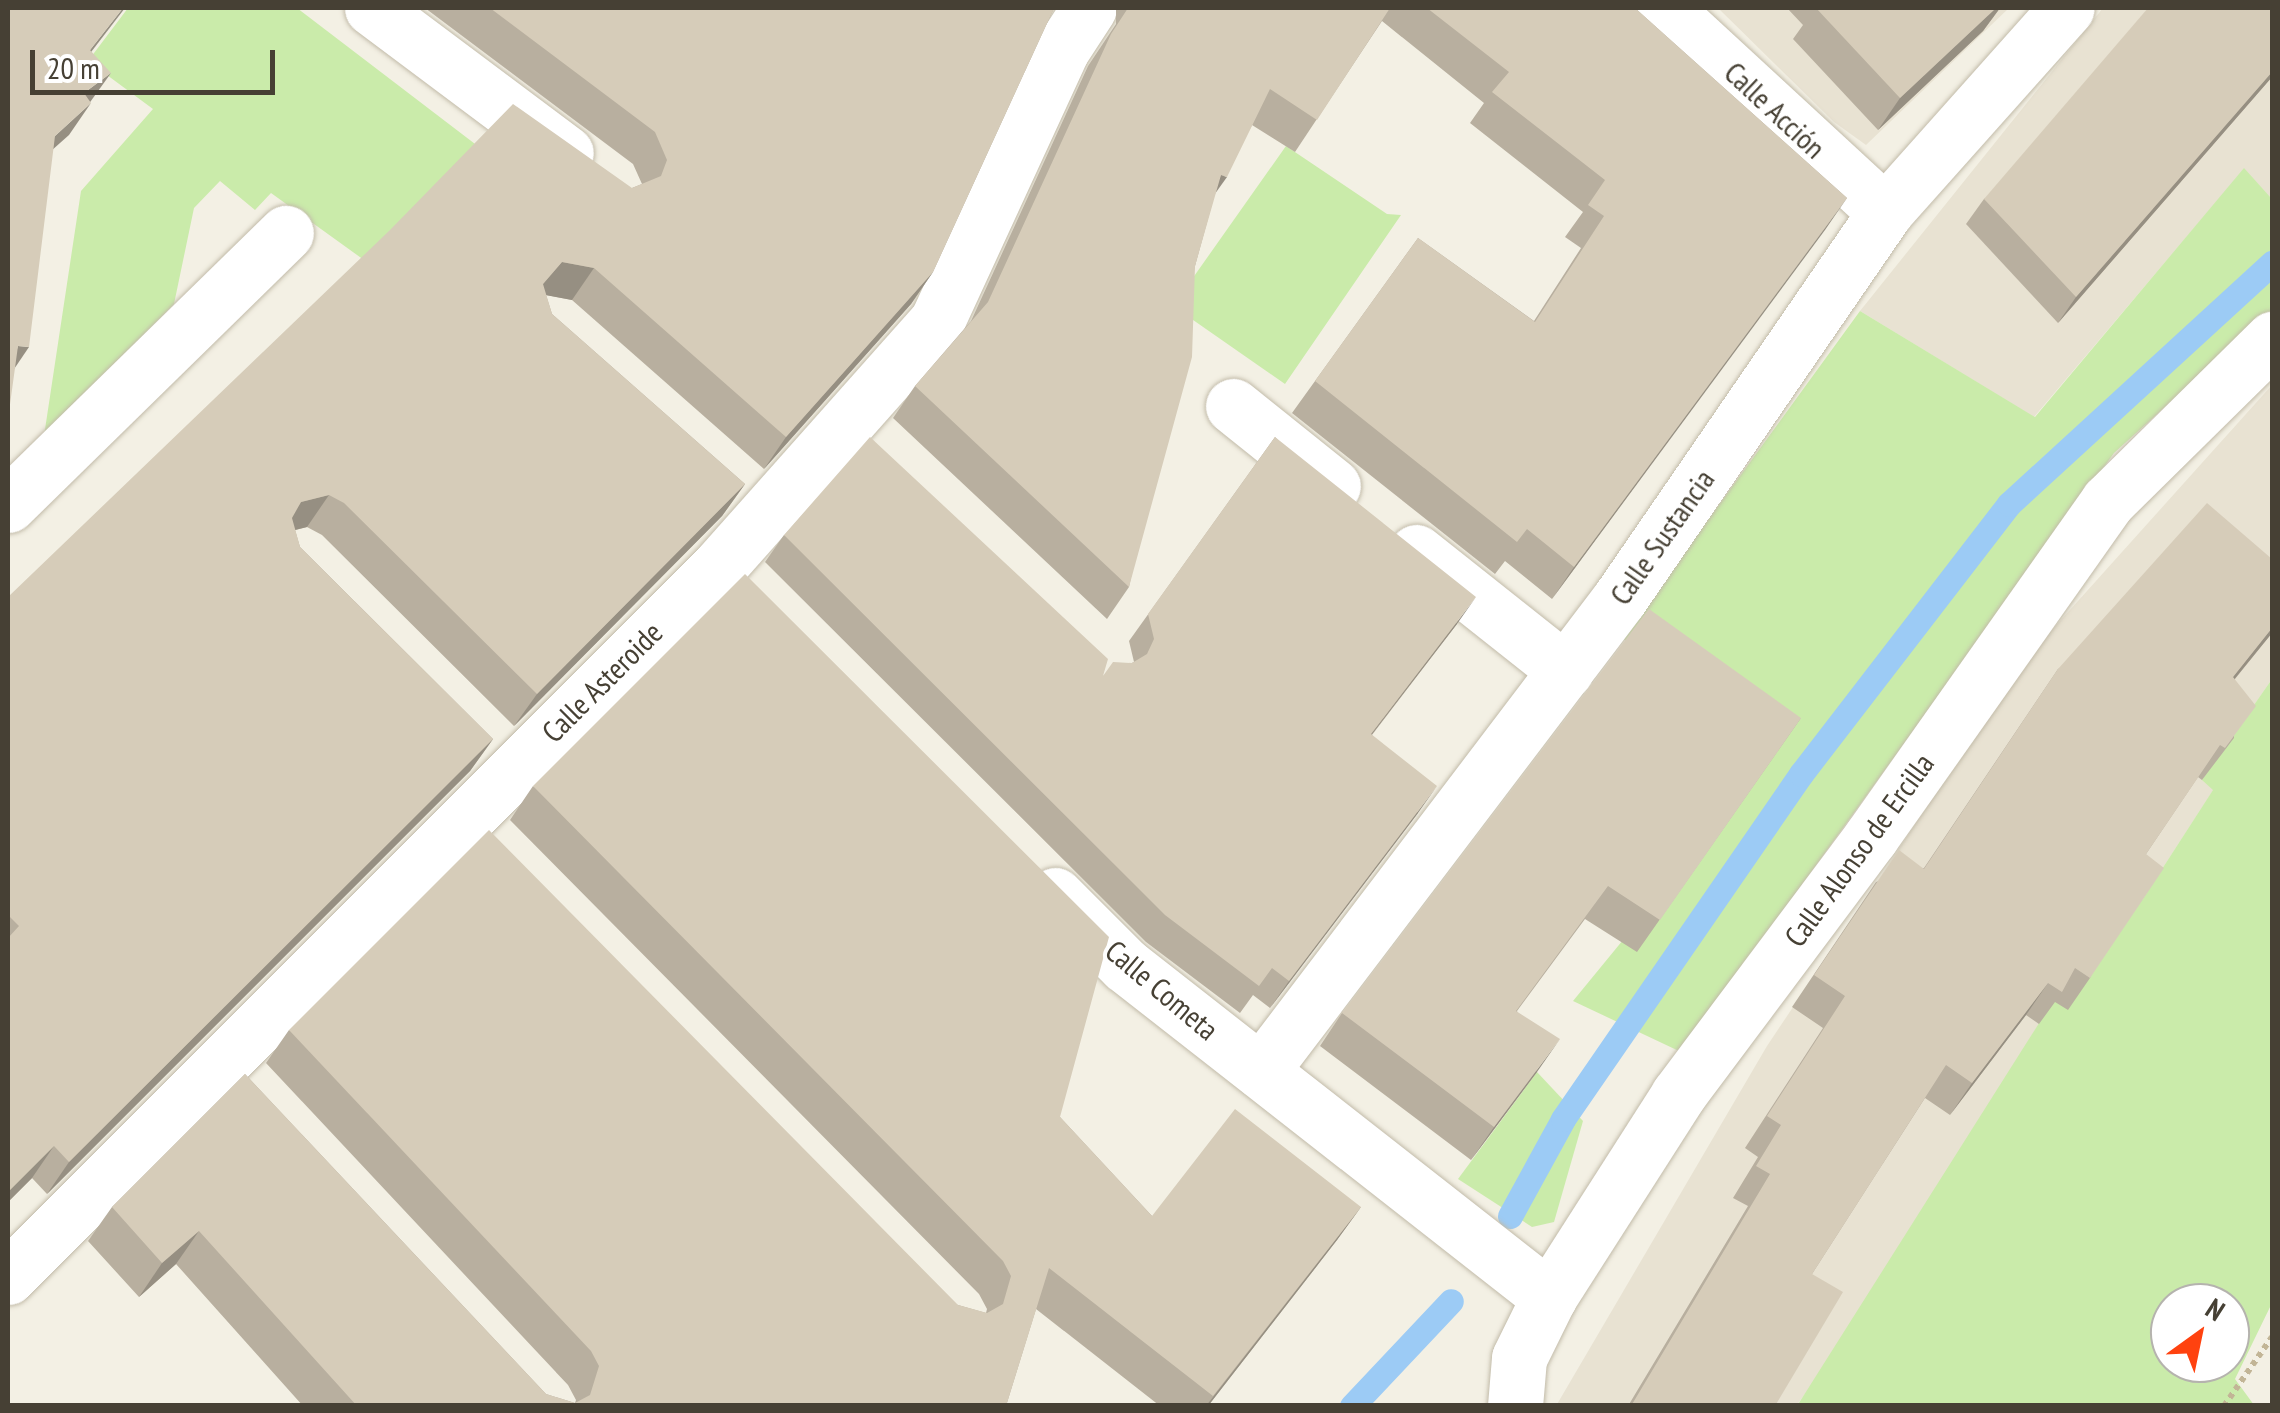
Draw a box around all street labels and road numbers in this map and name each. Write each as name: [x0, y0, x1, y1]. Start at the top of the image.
street label: Calle Acción: [1717, 54, 1833, 166]
street label: Calle Sustancia: [1602, 462, 1722, 612]
street label: Calle Asteroide: [534, 614, 670, 750]
street label: Calle Alonso de Ercilla: [1777, 746, 1941, 954]
street label: Calle Cometa: [1098, 932, 1226, 1048]

